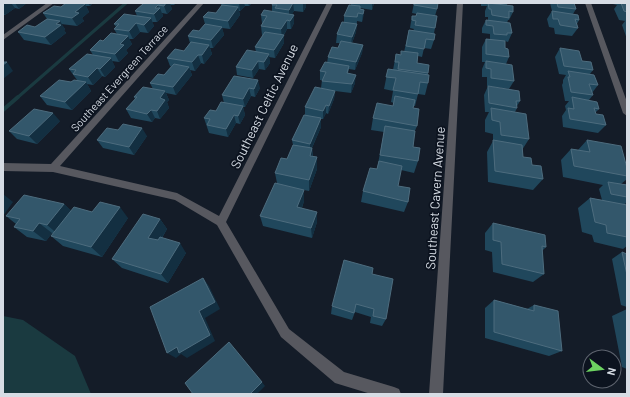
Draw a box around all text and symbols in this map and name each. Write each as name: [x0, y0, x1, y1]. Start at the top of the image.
street label: Southeast Evergreen Terrace: [68, 22, 170, 134]
street label: Southeast Celtic Avenue: [227, 41, 301, 171]
street label: Southeast Cavern Avenue: [422, 126, 448, 270]
north arrow: [582, 349, 622, 389]
text: N: [605, 366, 619, 377]

